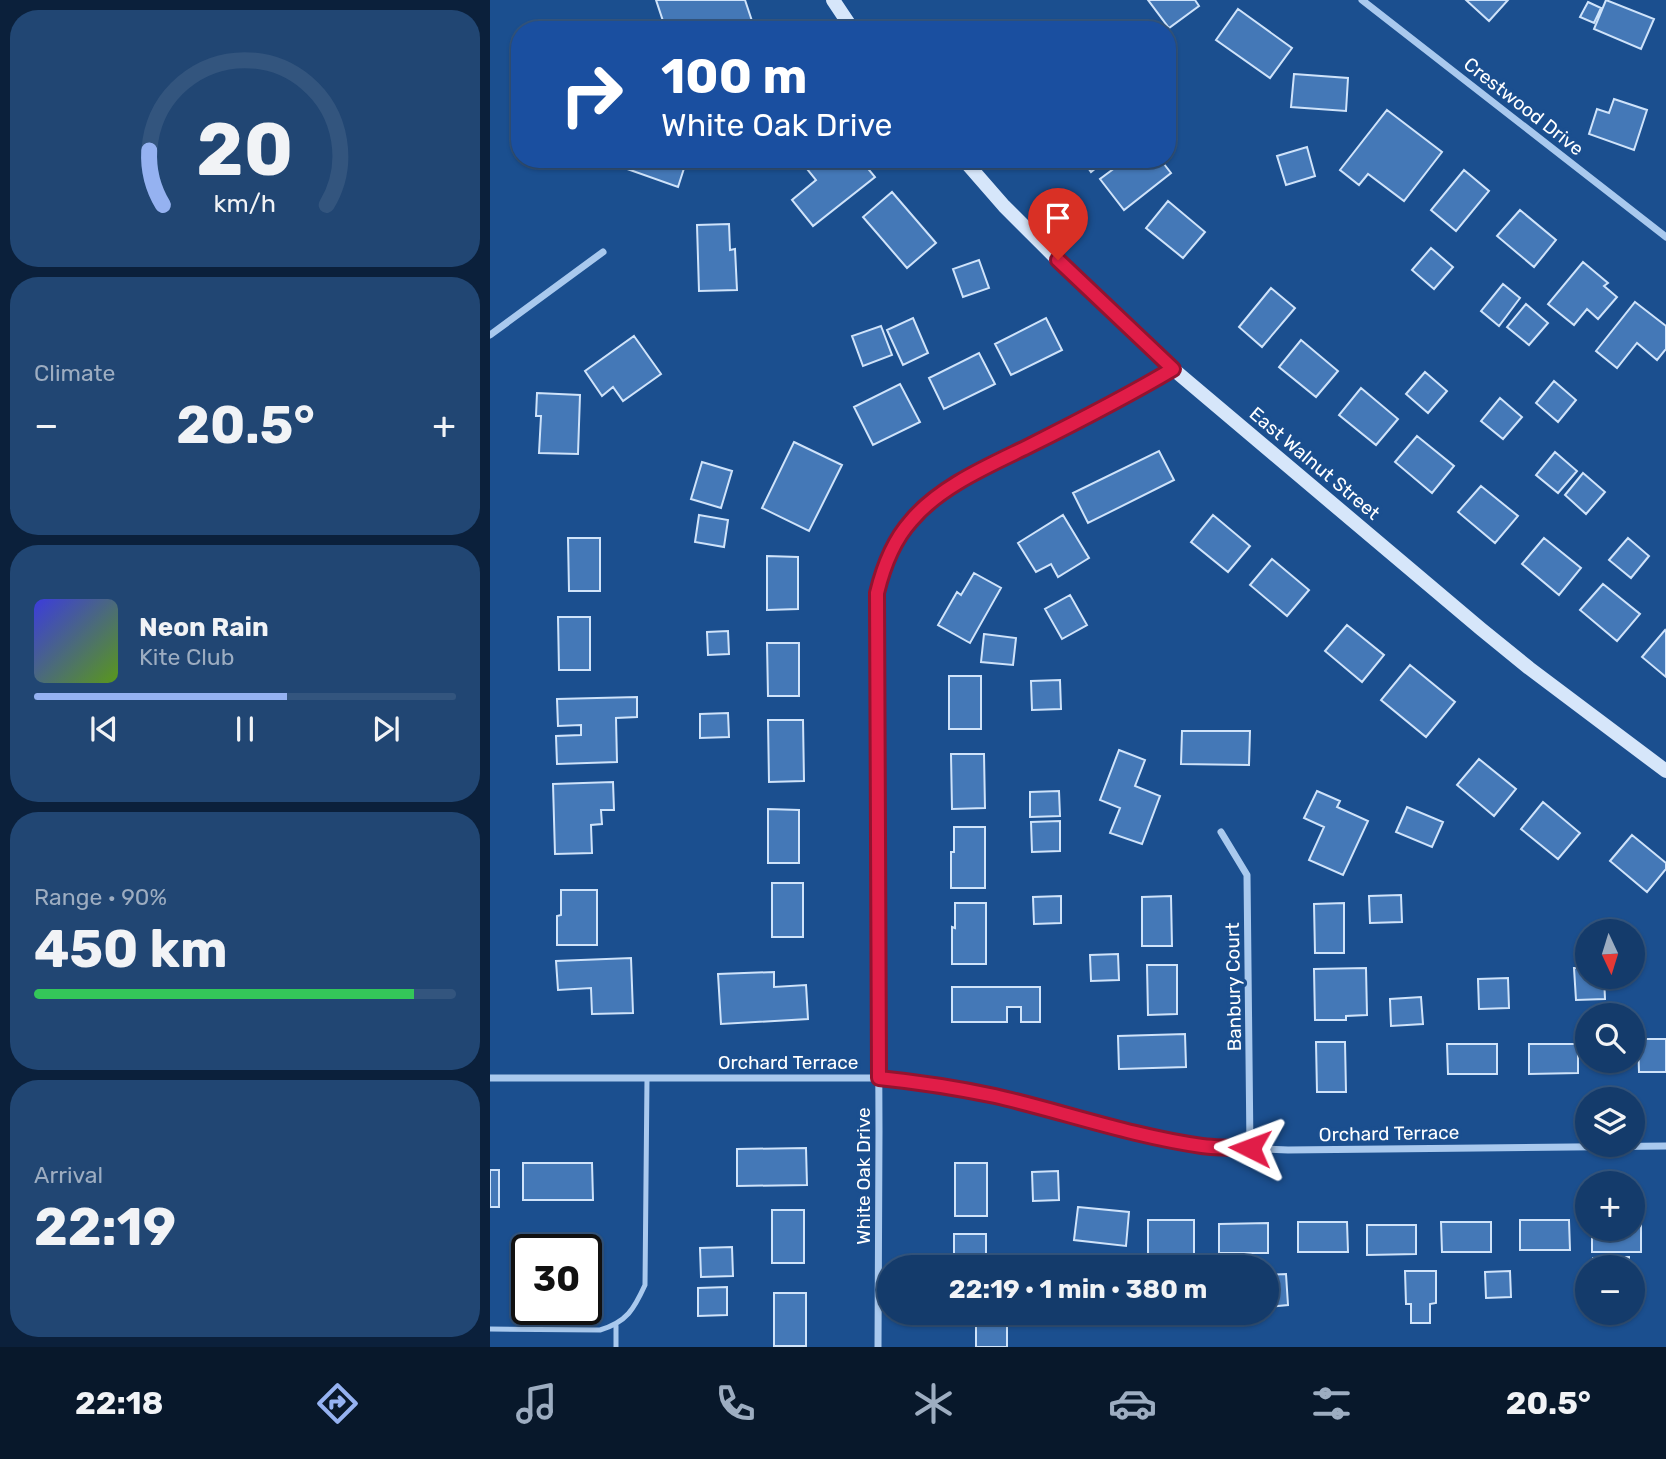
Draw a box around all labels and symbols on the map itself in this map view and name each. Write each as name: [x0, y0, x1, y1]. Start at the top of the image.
street label: Crestwood Drive: [1459, 52, 1588, 160]
pin: [1028, 188, 1088, 260]
street label: East Walnut Street: [1245, 402, 1385, 525]
north arrow: [1575, 919, 1645, 989]
street label: Banbury Court: [1221, 922, 1246, 1052]
street label: Orchard Terrace: [718, 1051, 858, 1074]
street label: White Oak Drive: [852, 1107, 875, 1245]
position arrow: [1213, 1111, 1287, 1185]
street label: Orchard Terrace: [1318, 1121, 1460, 1146]
speed limit sign: 30: [511, 1234, 602, 1325]

